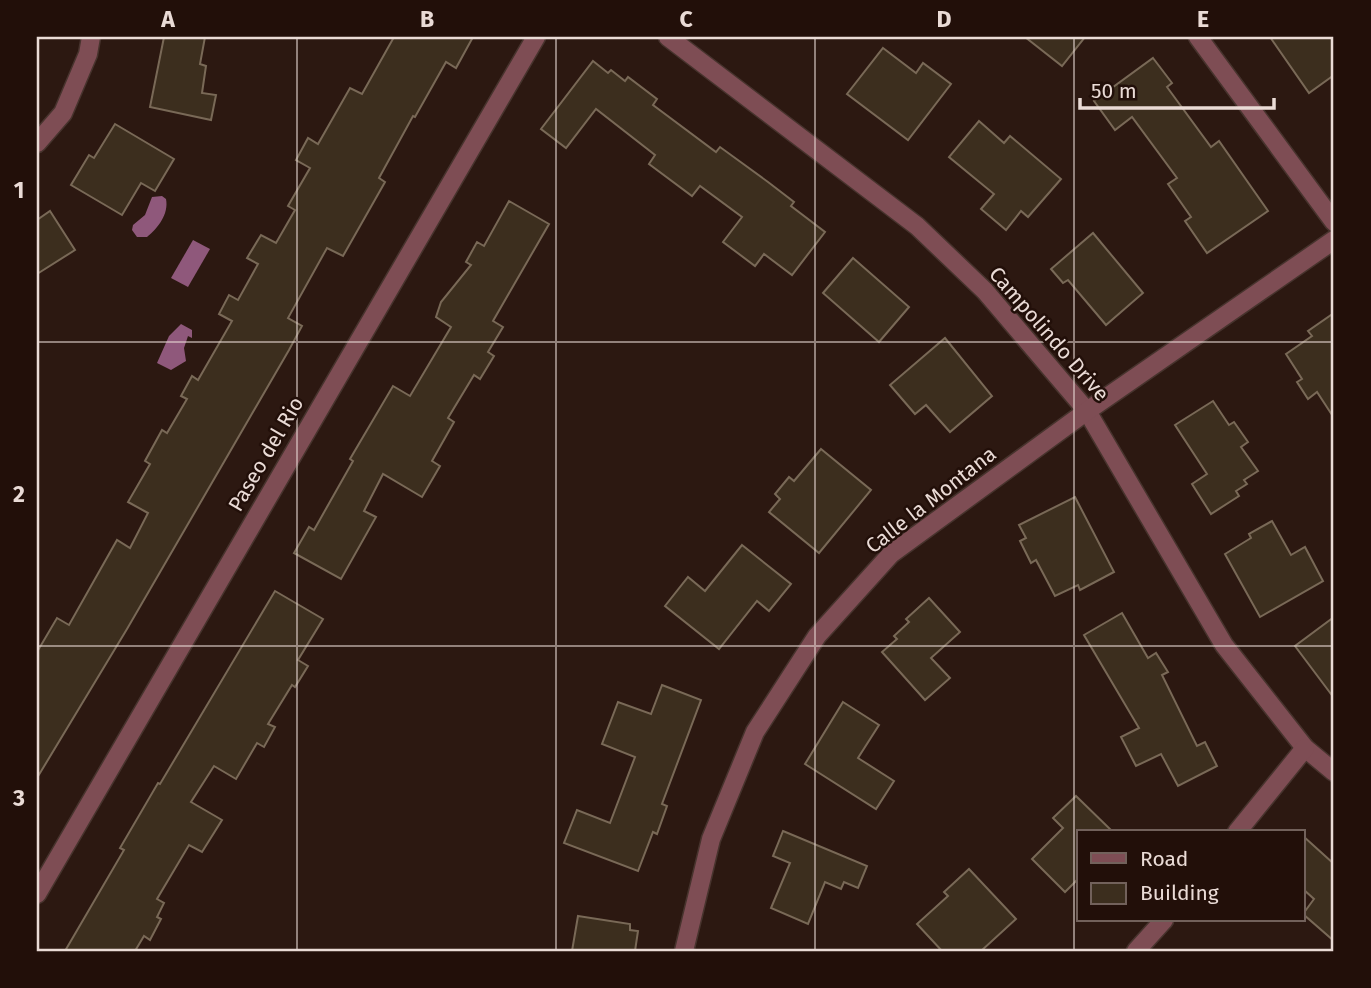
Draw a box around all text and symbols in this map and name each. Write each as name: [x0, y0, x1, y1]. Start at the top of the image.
text: A: [160, 5, 175, 33]
text: B: [420, 5, 434, 33]
text: C: [679, 5, 693, 33]
text: D: [937, 5, 952, 33]
text: E: [1197, 5, 1209, 33]
scale bar: [1080, 66, 1275, 110]
text: 50 m: [1091, 78, 1137, 104]
text: 1: [14, 176, 24, 204]
street label: Campolindo Drive: [984, 261, 1114, 407]
street label: Paseo del Rio: [223, 392, 309, 516]
street label: Calle la Montana: [861, 441, 1001, 559]
text: 2: [13, 480, 25, 508]
text: 3: [12, 784, 25, 812]
legend: [1077, 830, 1304, 922]
text: Road: [1140, 846, 1188, 872]
text: Building: [1140, 880, 1219, 906]

